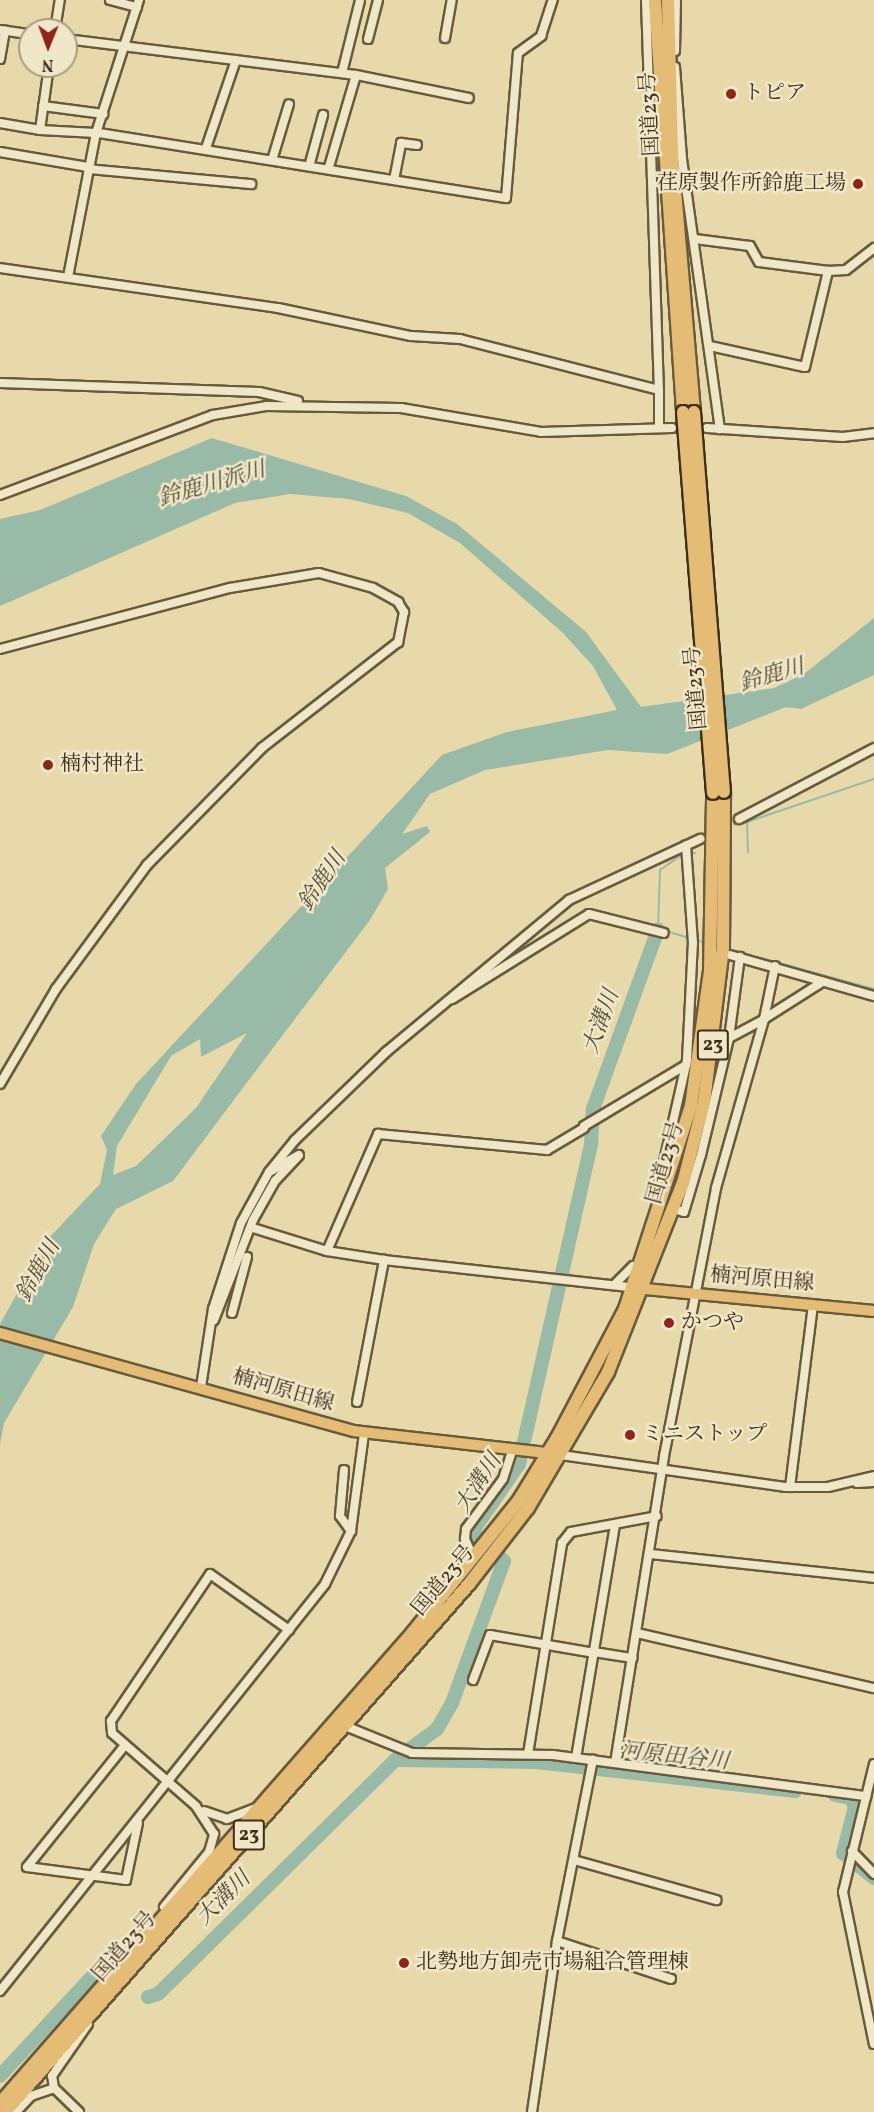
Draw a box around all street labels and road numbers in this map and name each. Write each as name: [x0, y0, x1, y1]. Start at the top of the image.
street label: 国道23号: [636, 71, 666, 157]
street label: 国道23号: [681, 645, 713, 731]
road number: 23: [696, 1028, 730, 1062]
street label: 国道23号: [642, 1119, 690, 1207]
street label: 楠河原田線: [709, 1263, 815, 1297]
street label: 楠河原田線: [229, 1364, 337, 1418]
street label: 国道23号: [407, 1541, 481, 1621]
road number: 23: [232, 1818, 266, 1852]
street label: 国道23号: [88, 1907, 162, 1987]

